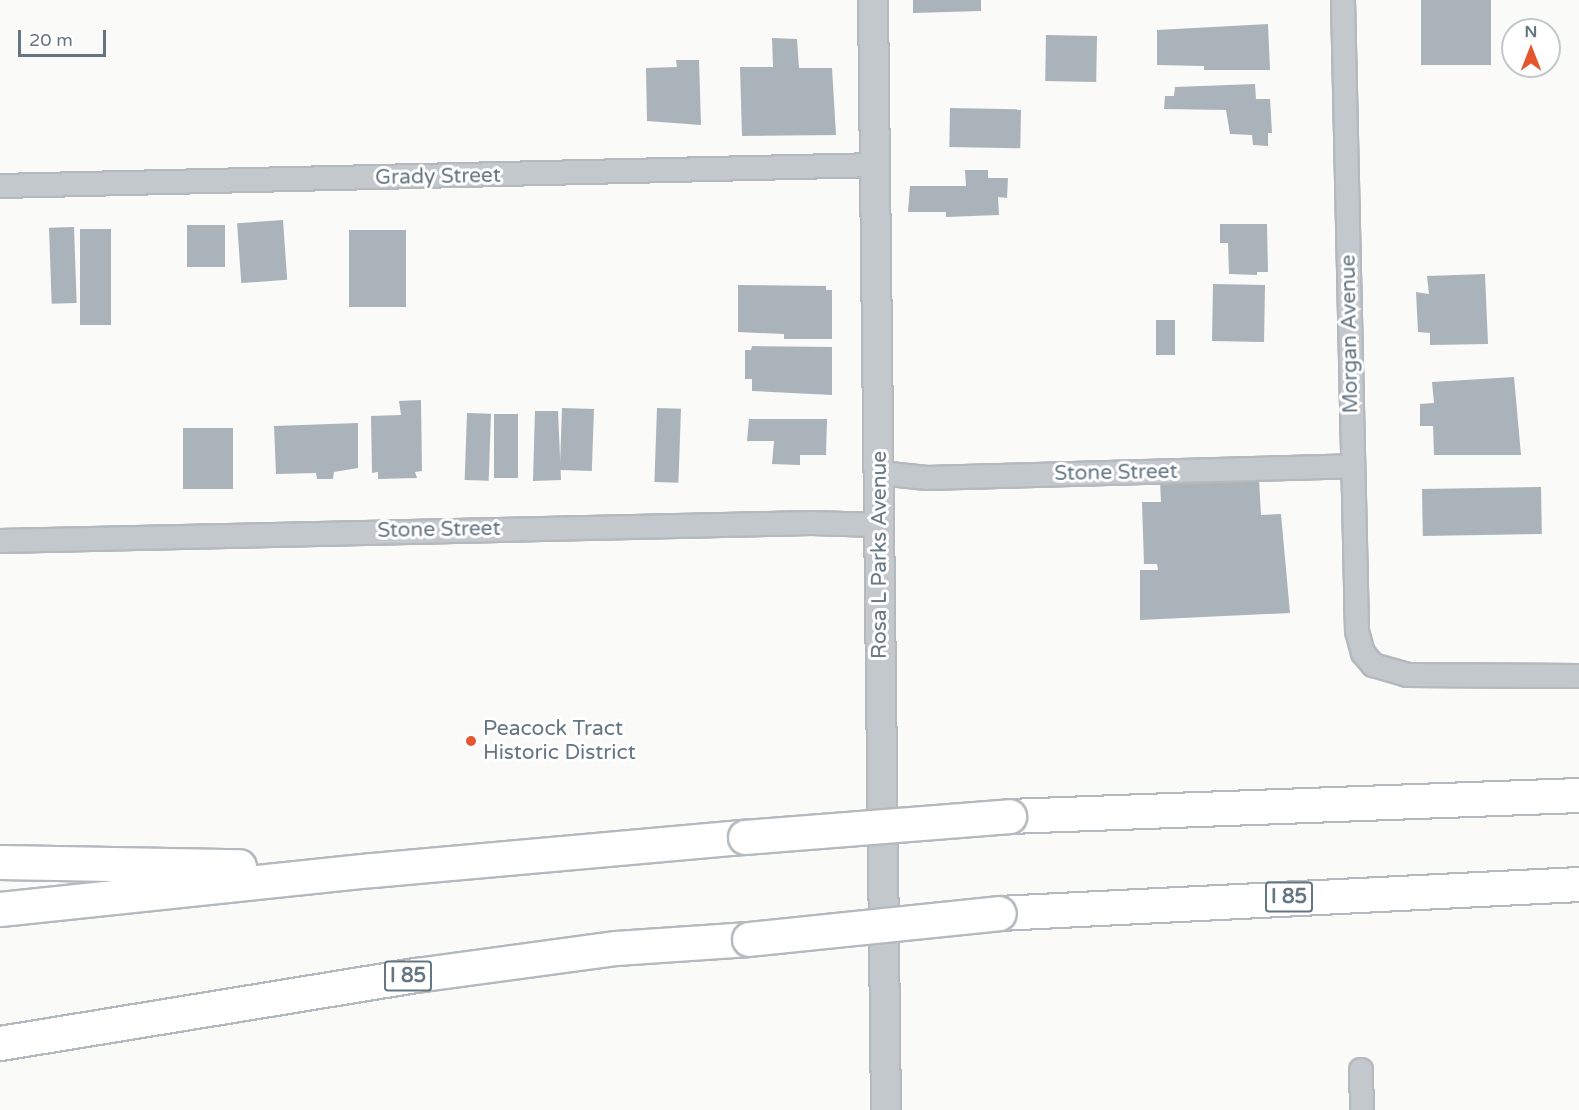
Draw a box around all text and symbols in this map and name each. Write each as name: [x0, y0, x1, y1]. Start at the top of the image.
scale bar: [21, 18, 110, 56]
north arrow: [1501, 18, 1561, 78]
text: N: [1525, 22, 1537, 42]
text: 20 m: [29, 29, 73, 51]
street label: Grady Street: [375, 163, 501, 191]
street label: Morgan Avenue: [1336, 254, 1364, 414]
street label: Rosa L Parks Avenue: [867, 451, 893, 659]
street label: Stone Street: [1054, 459, 1178, 487]
street label: Stone Street: [377, 516, 501, 544]
place label: Peacock Tract Historic District: [483, 716, 636, 766]
marker: Peacock Tract Historic District: [464, 734, 478, 748]
road number: I 85: [1264, 880, 1314, 914]
road number: I 85: [382, 959, 434, 993]

